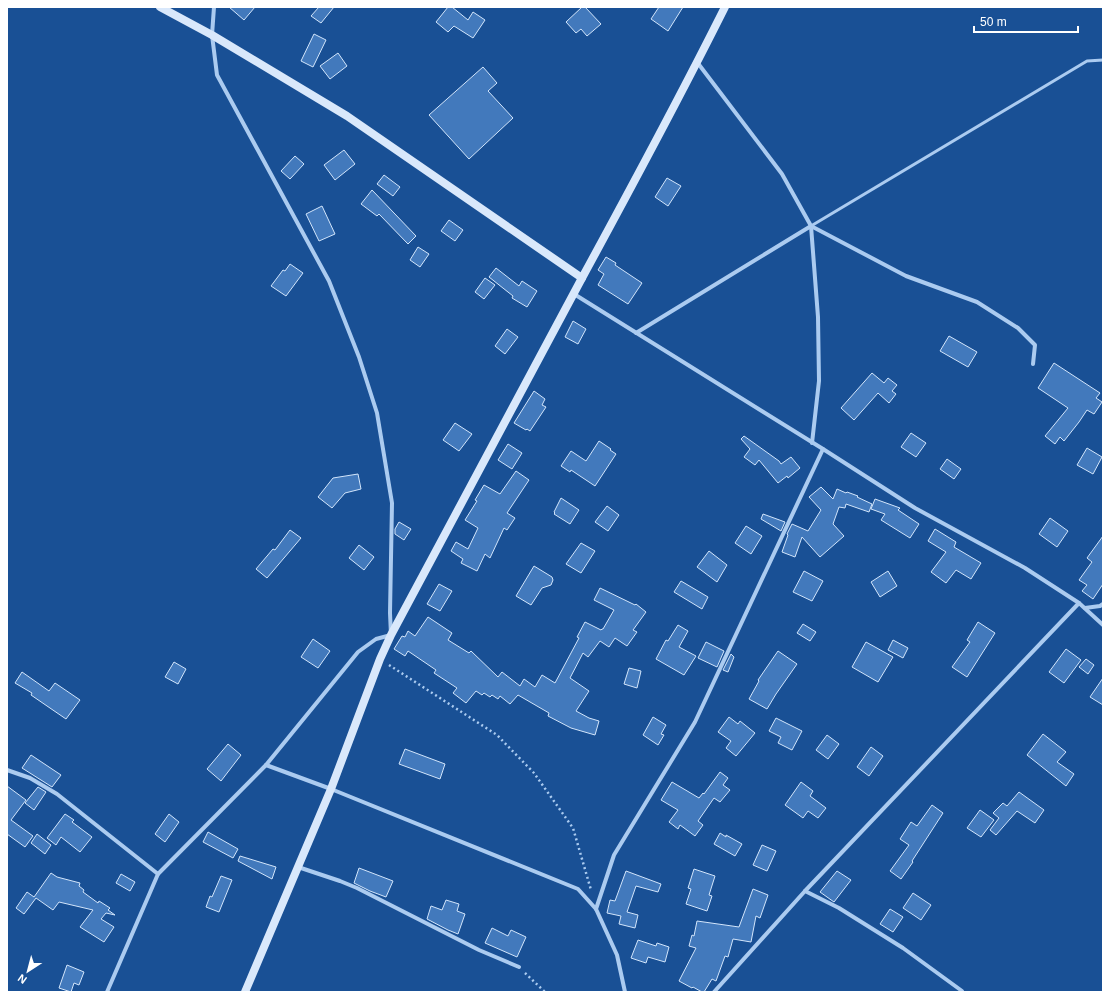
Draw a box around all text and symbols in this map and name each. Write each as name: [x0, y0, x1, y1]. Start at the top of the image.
scale bar: [974, 8, 1078, 34]
text: 50 m: [980, 15, 1007, 29]
north arrow: [8, 951, 48, 991]
text: N: [15, 972, 29, 986]

